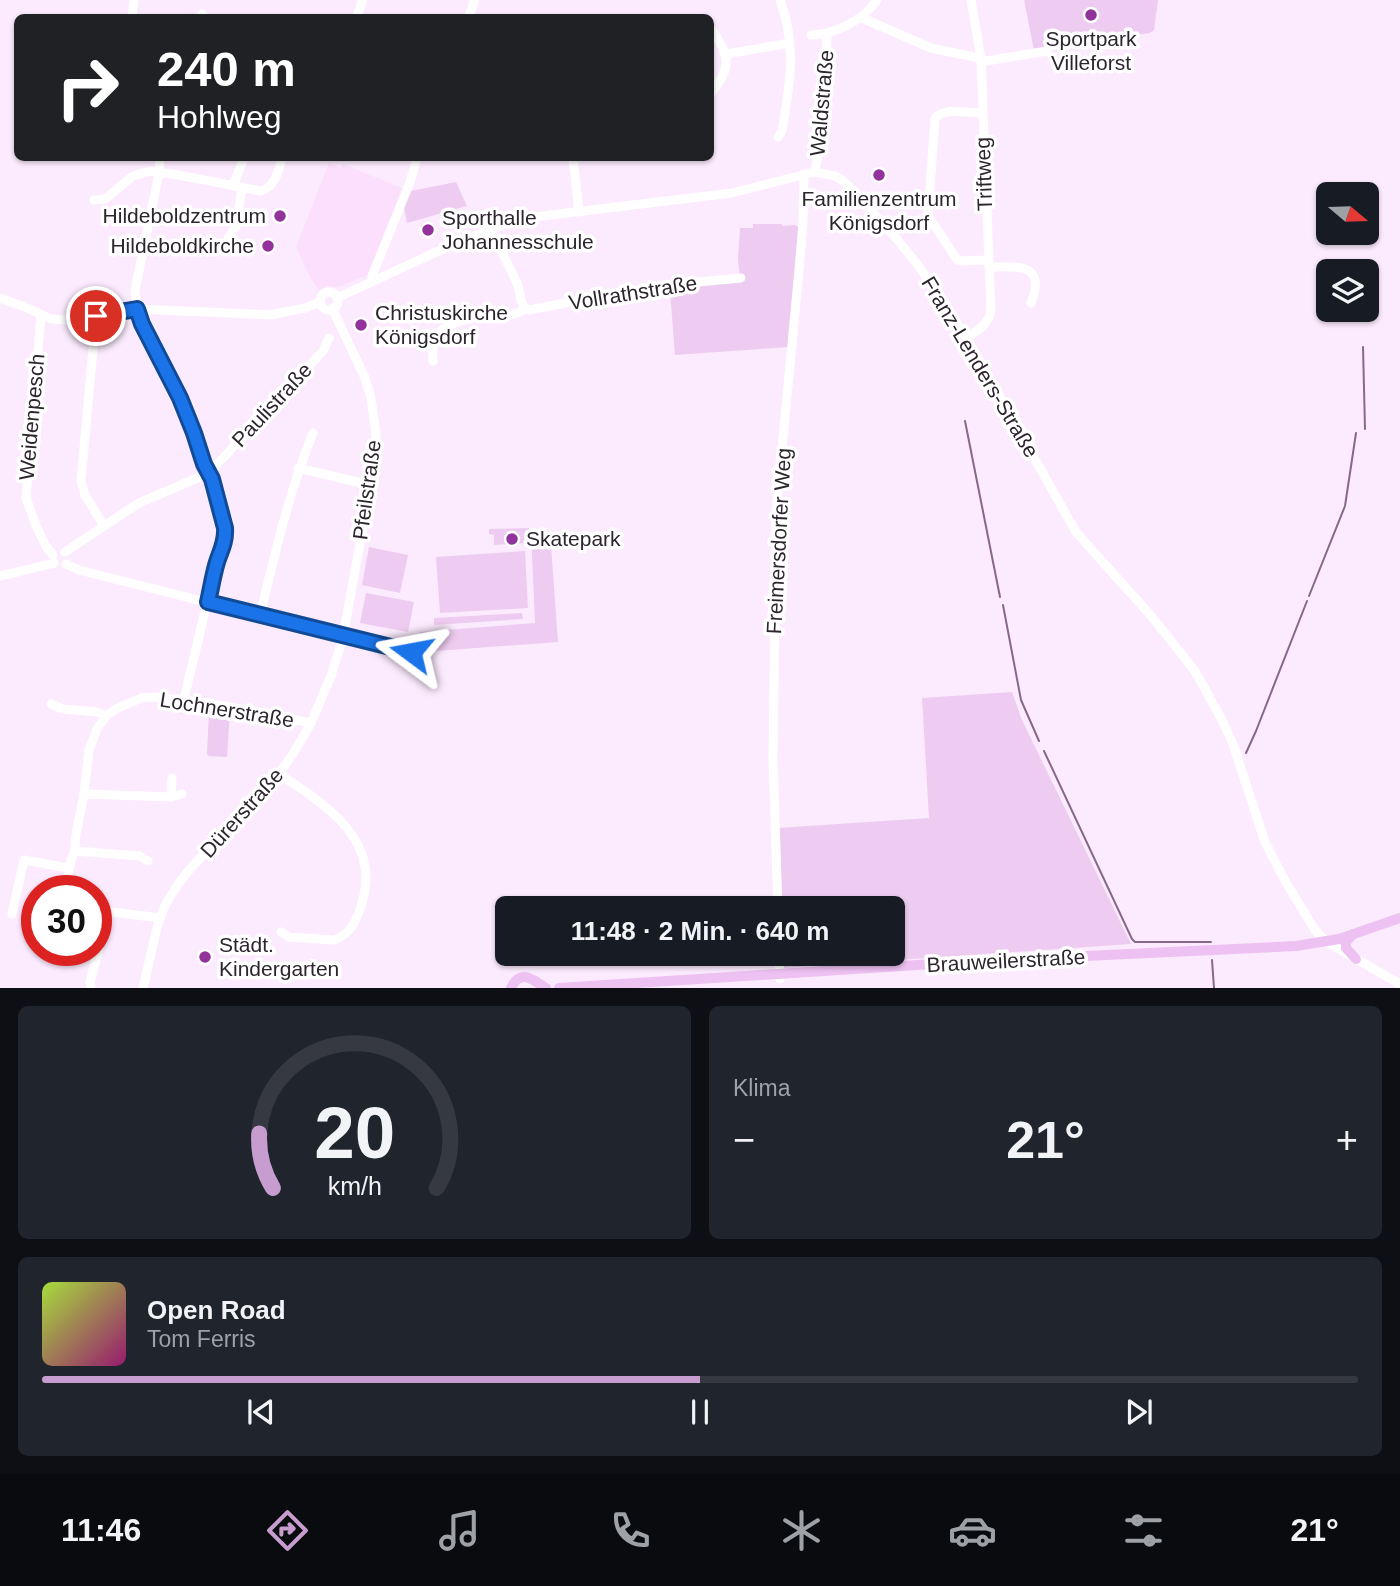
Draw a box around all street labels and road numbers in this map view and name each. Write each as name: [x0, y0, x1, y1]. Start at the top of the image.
street label: Waldstraße: [805, 49, 838, 157]
street label: Triftweg: [971, 137, 996, 211]
street label: Vollrathstraße: [567, 271, 699, 314]
street label: Franz-Lenders-Straße: [917, 272, 1043, 461]
street label: Weidenpesch: [15, 353, 48, 481]
street label: Paulistraße: [227, 358, 316, 451]
street label: Pfeilstraße: [348, 439, 385, 541]
street label: Freimersdorfer Weg: [762, 447, 795, 635]
street label: Lochnerstraße: [158, 688, 296, 731]
street label: Dürerstraße: [196, 763, 288, 862]
street label: Brauweilerstraße: [926, 945, 1086, 976]

